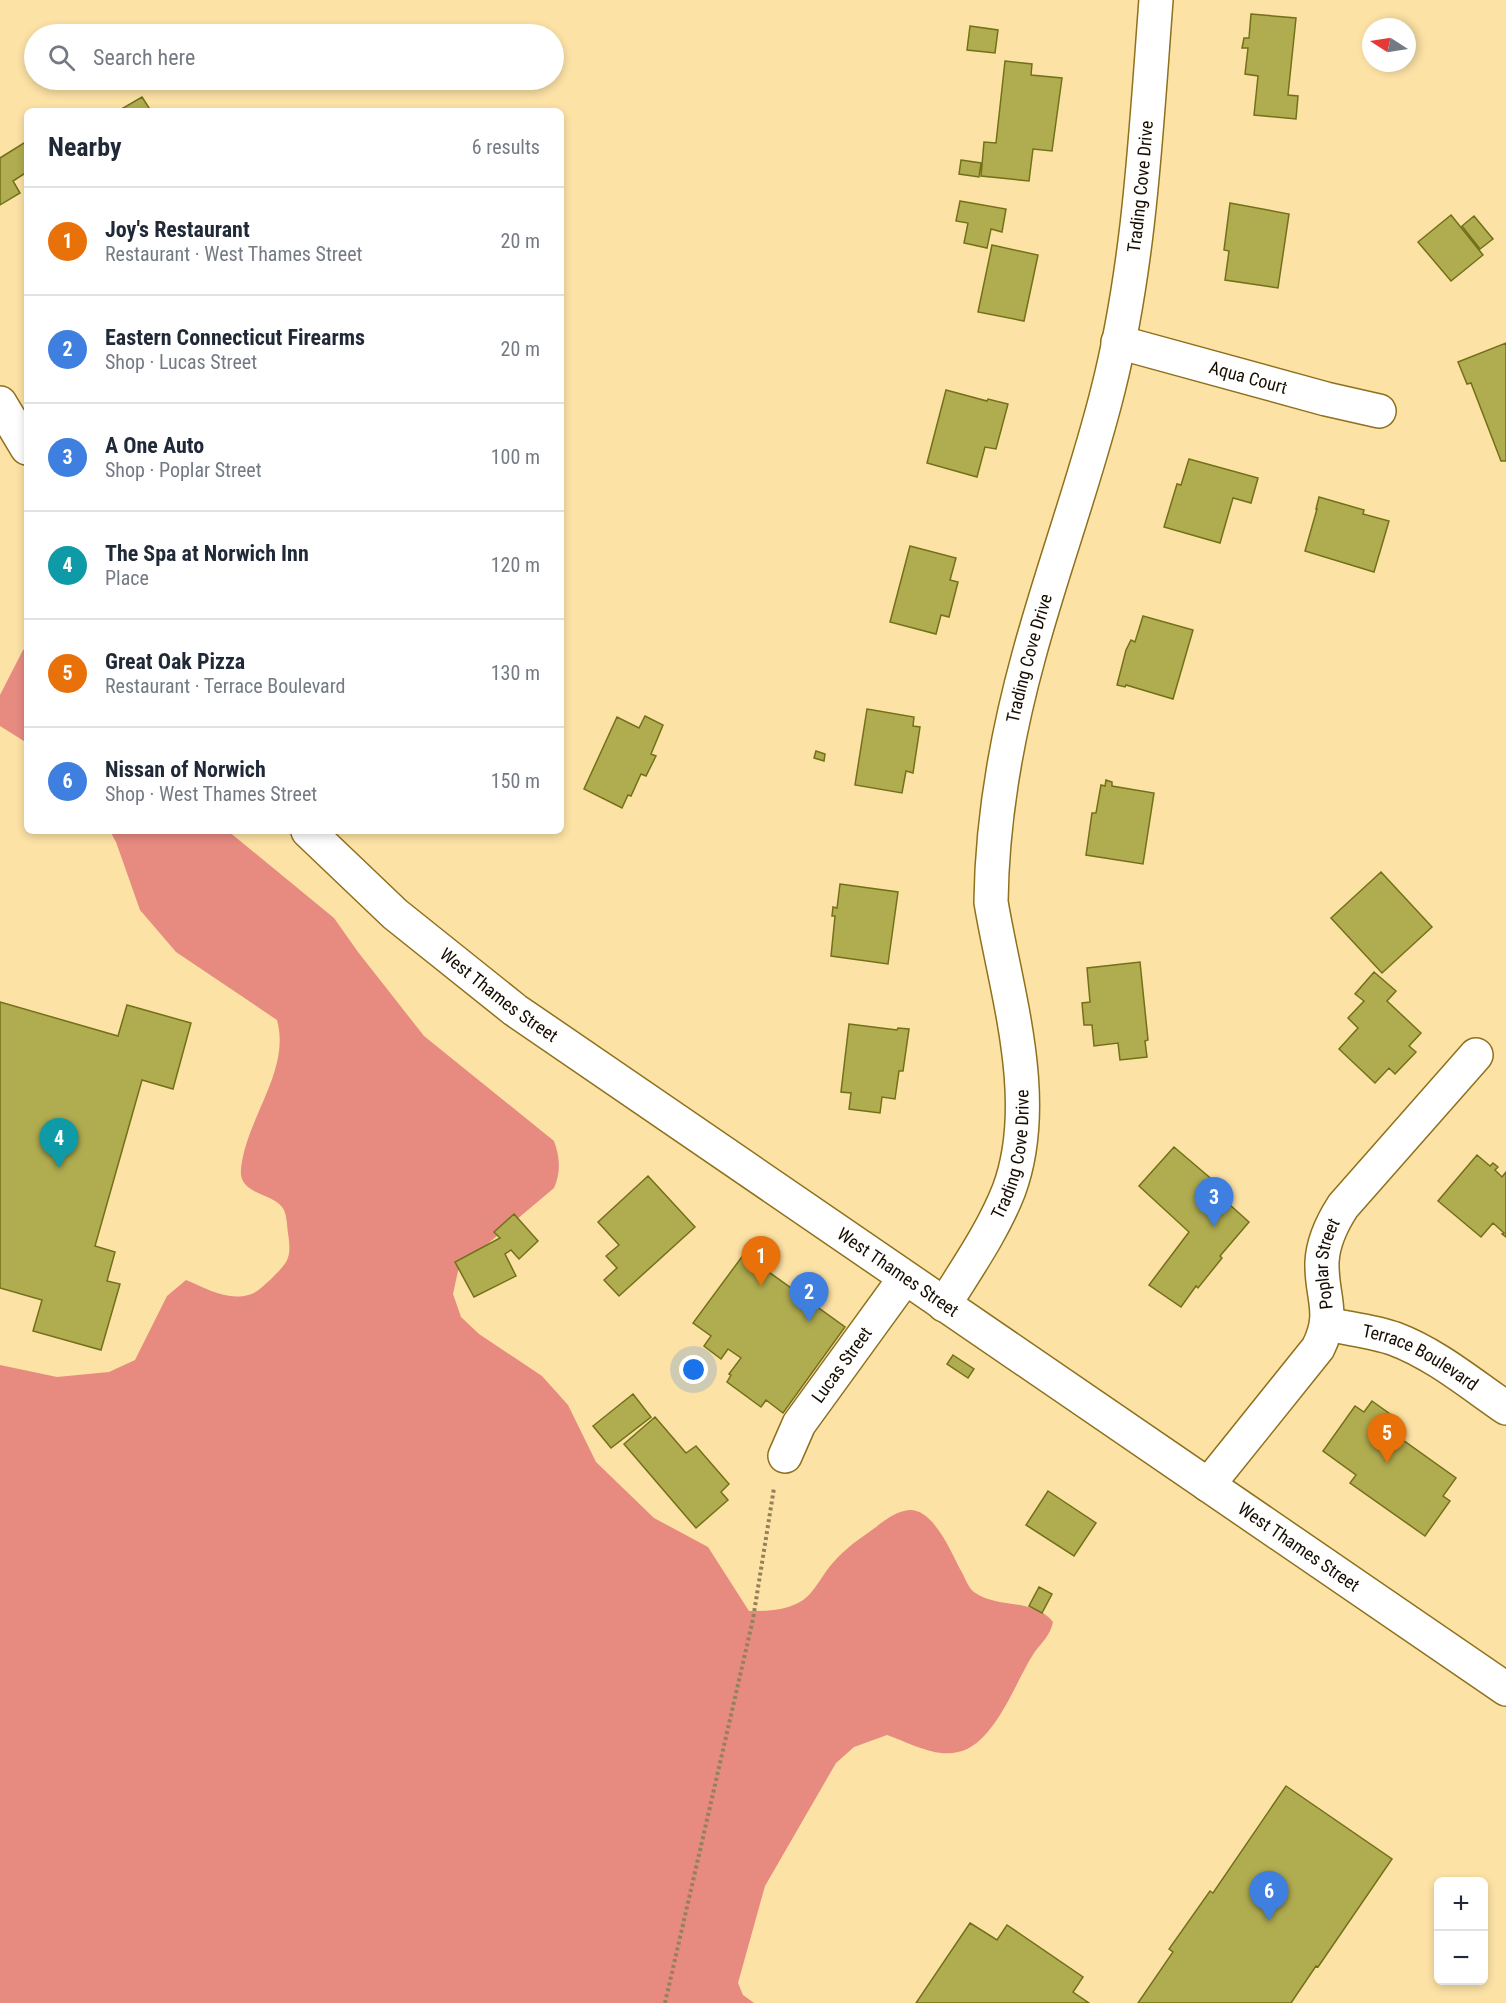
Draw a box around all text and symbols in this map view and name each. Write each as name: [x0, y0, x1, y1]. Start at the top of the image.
north arrow: [1362, 18, 1416, 72]
search box: [24, 24, 564, 90]
icon: search: [45, 41, 78, 74]
text: Search here: [93, 45, 195, 70]
street label: Trading Cove Drive: [1123, 120, 1157, 254]
text: Nearby: [48, 132, 122, 162]
text: 6 results: [472, 135, 540, 159]
text: Joy's Restaurant: [105, 217, 250, 242]
text: 1: [62, 229, 73, 253]
text: 20 m: [501, 229, 540, 253]
text: Restaurant · West Thames Street: [105, 242, 362, 266]
text: Eastern Connecticut Firearms: [105, 325, 365, 350]
text: 2: [62, 337, 73, 361]
text: 20 m: [501, 337, 540, 361]
text: Shop · Lucas Street: [105, 350, 257, 374]
street label: Aqua Court: [1207, 356, 1290, 398]
text: A One Auto: [105, 433, 204, 458]
text: 3: [62, 445, 73, 469]
text: 100 m: [491, 445, 540, 469]
text: Shop · Poplar Street: [105, 458, 262, 482]
text: The Spa at Norwich Inn: [105, 541, 309, 566]
text: 4: [62, 553, 73, 577]
text: 120 m: [491, 553, 540, 577]
text: Place: [105, 566, 149, 590]
street label: Trading Cove Drive: [1002, 591, 1056, 725]
text: Great Oak Pizza: [105, 649, 245, 674]
text: 5: [62, 661, 73, 685]
text: 130 m: [491, 661, 540, 685]
text: Restaurant · Terrace Boulevard: [105, 674, 346, 698]
text: Nissan of Norwich: [105, 757, 266, 782]
text: 6: [62, 769, 73, 793]
text: 150 m: [491, 769, 540, 793]
text: Shop · West Thames Street: [105, 782, 317, 806]
street label: West Thames Street: [436, 943, 562, 1046]
street label: Trading Cove Drive: [987, 1089, 1033, 1222]
pin: 4: [40, 1118, 78, 1168]
pin: 3: [1194, 1178, 1234, 1227]
street label: Poplar Street: [1311, 1214, 1344, 1311]
street label: West Thames Street: [833, 1223, 963, 1321]
pin: 1: [742, 1236, 780, 1286]
pin: 2: [790, 1272, 828, 1322]
street label: Terrace Boulevard: [1361, 1320, 1482, 1395]
street label: Lucas Street: [807, 1323, 876, 1407]
your location: [679, 1355, 708, 1384]
pin: 5: [1368, 1414, 1406, 1463]
street label: West Thames Street: [1234, 1498, 1364, 1596]
pin: 6: [1250, 1872, 1288, 1921]
map controls: [1434, 1877, 1488, 1985]
button: +: [1434, 1877, 1488, 1931]
button: −: [1434, 1931, 1488, 1985]

